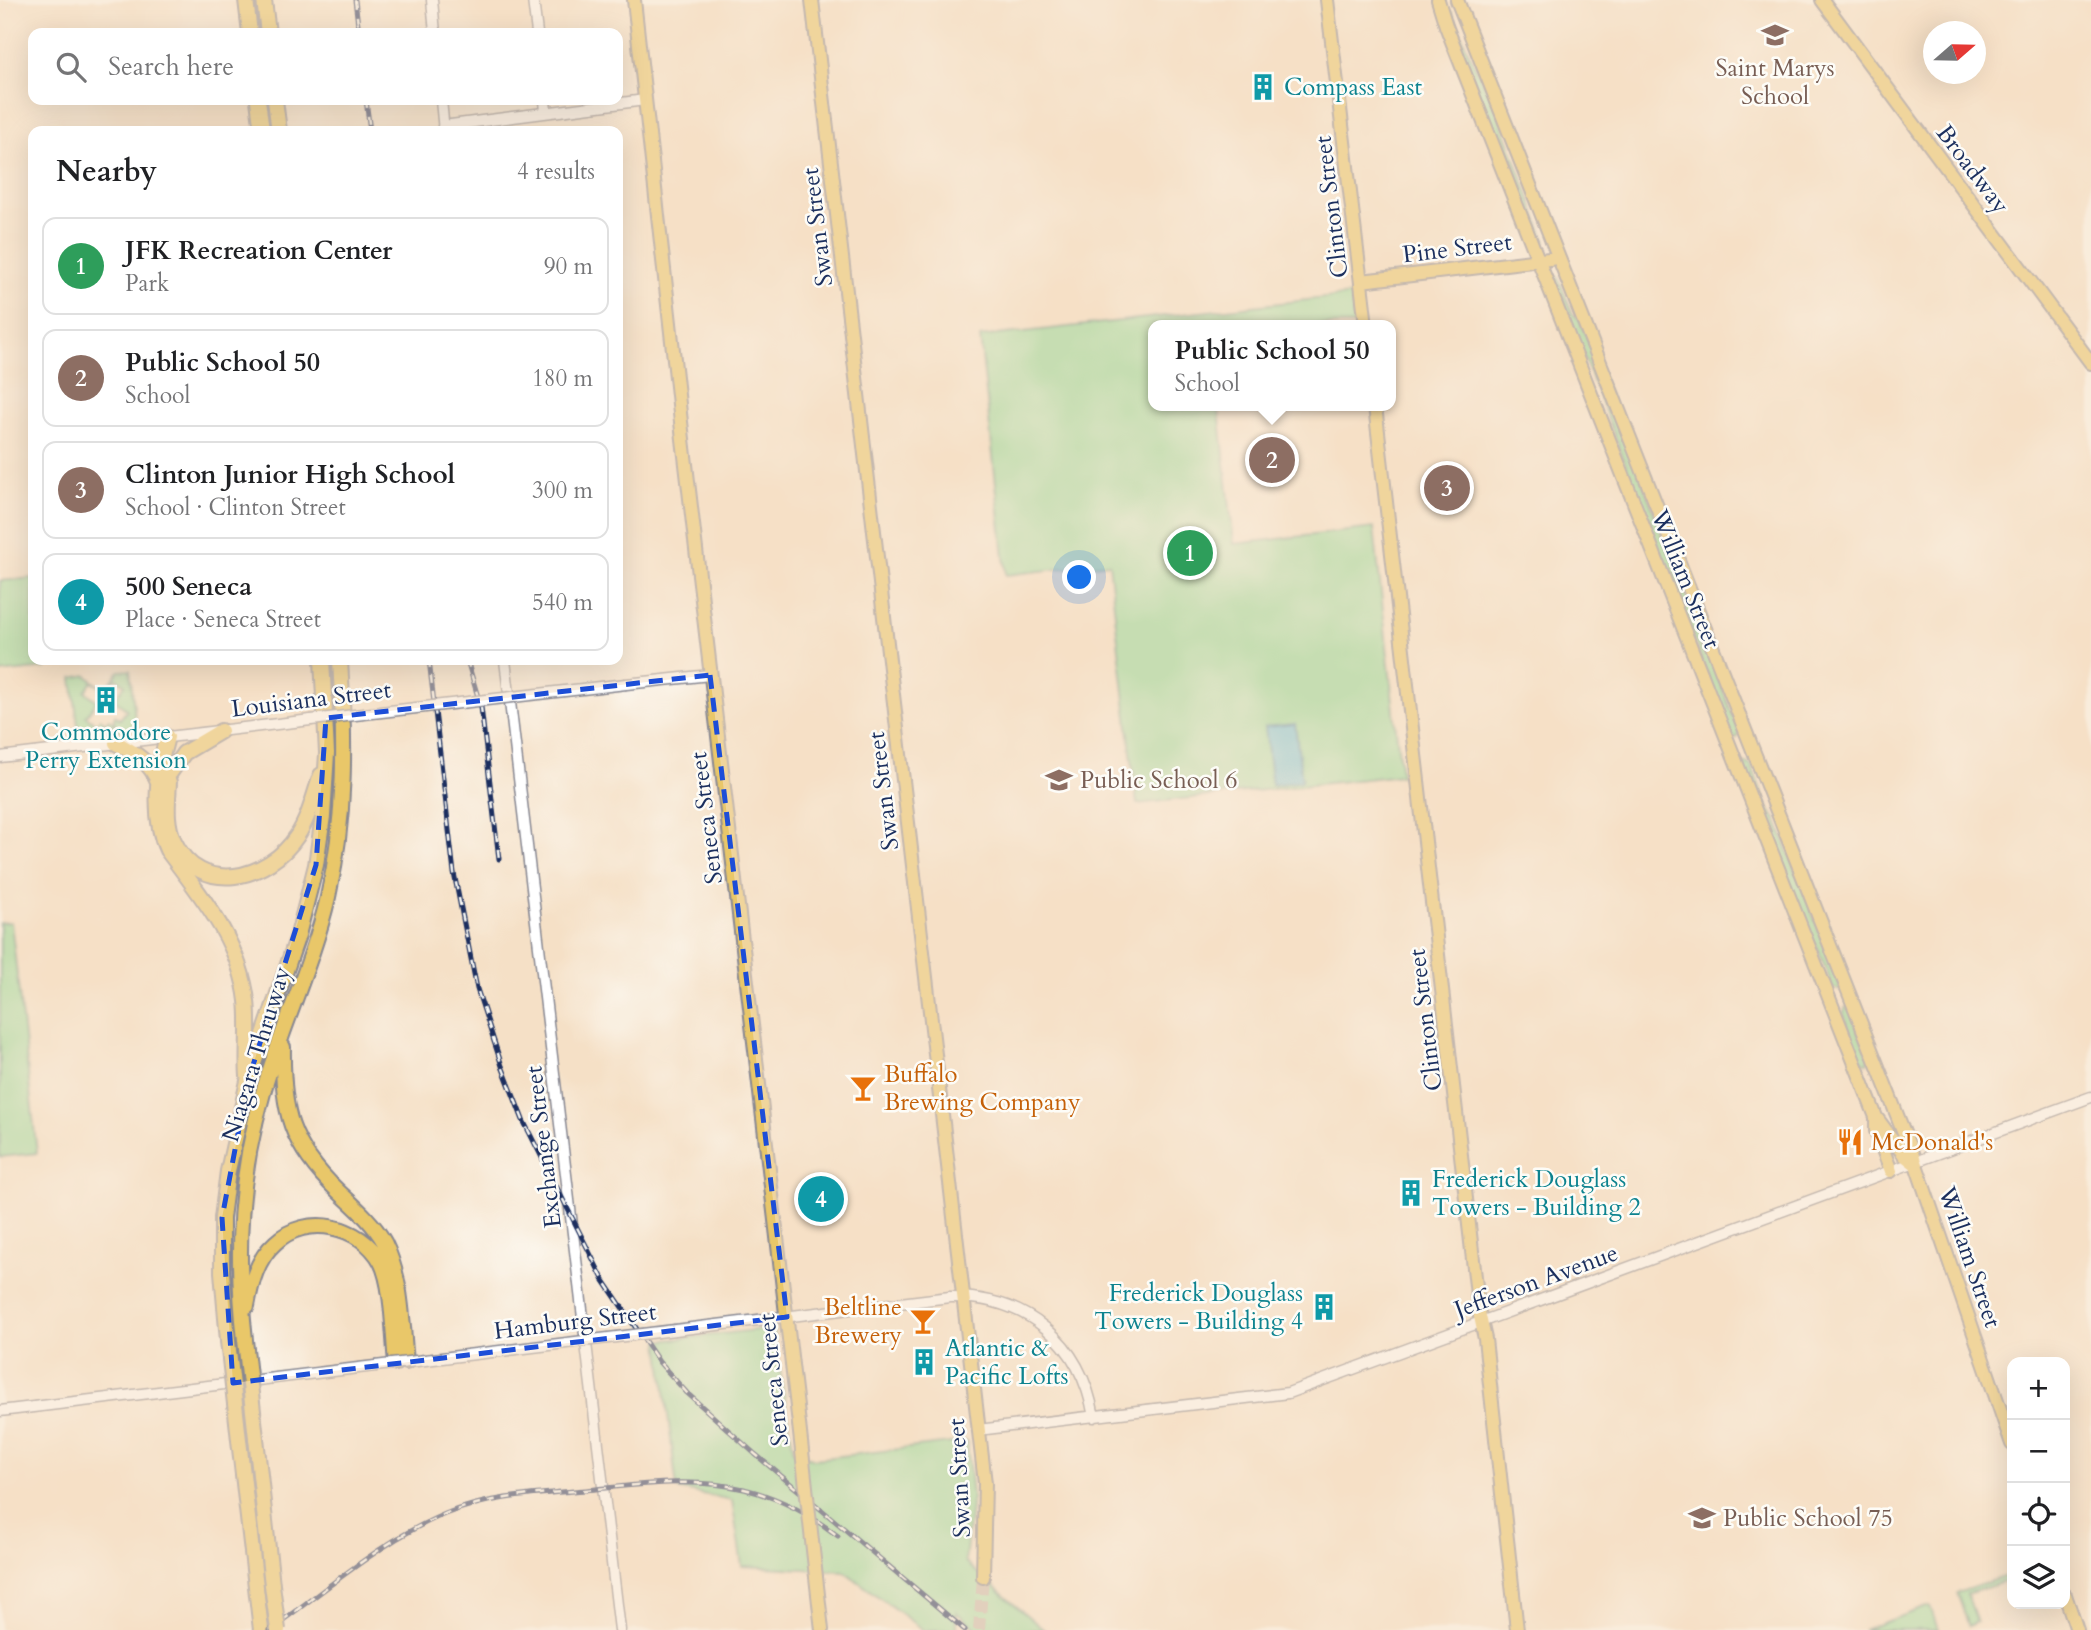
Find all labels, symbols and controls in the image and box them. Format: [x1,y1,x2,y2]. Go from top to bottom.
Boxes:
school or university icon: Saint Marys School [1760,20,1790,50]
north arrow [1923,21,1986,84]
search box [28,28,623,105]
icon: search [52,48,90,86]
text: Search here [108,49,234,84]
place label: Saint Marys School [1715,52,1835,113]
place label: Compass East [1284,71,1422,104]
building icon: Compass East [1248,72,1278,102]
street label: Broadway [1928,118,2017,221]
street label: Clinton Street [1306,133,1357,280]
text: Nearby [56,151,157,192]
text: 4 results [517,156,595,187]
street label: Swan Street [794,165,841,288]
street label: Pine Street [1401,225,1514,272]
text: JFK Recreation Center [125,233,392,268]
text: 1 [75,251,87,282]
text: 90 m [544,251,593,282]
text: Park [125,268,169,299]
popup [1148,320,1396,411]
text: Public School 50 [1174,333,1370,368]
text: Public School 50 [125,345,320,380]
text: 2 [75,363,87,394]
text: 180 m [532,363,593,394]
text: School [1174,368,1240,399]
text: School [125,380,190,411]
pin: 2 [1249,434,1295,486]
text: Clinton Junior High School [125,457,455,492]
pin: 3 [1424,462,1470,514]
text: 3 [75,475,87,506]
text: 300 m [532,475,593,506]
text: School · Clinton Street [125,492,346,523]
street label: William Street [1642,504,1729,654]
pin: 1 [1167,527,1213,579]
your location [1062,560,1096,594]
text: 500 Seneca [125,569,252,604]
text: 4 [75,587,87,618]
text: 540 m [532,587,593,618]
text: Place · Seneca Street [125,604,321,635]
street label: Louisiana Street [229,673,393,726]
building icon: Commodore Perry Extension [91,685,121,715]
place label: Commodore Perry Extension [25,716,187,777]
street label: Swan Street [860,729,907,852]
street label: Seneca Street [682,750,731,886]
place label: Public School 6 [1080,764,1237,797]
school or university icon: Public School 6 [1044,765,1074,795]
street label: Clinton Street [1400,946,1451,1093]
street label: Niagara Thruway [214,962,299,1146]
place label: Buffalo Brewing Company [884,1058,1081,1119]
street label: Exchange Street [517,1063,570,1230]
bar icon: Buffalo Brewing Company [848,1073,878,1103]
place label: McDonald's [1871,1126,1993,1159]
restaurant icon: McDonald's [1835,1127,1865,1157]
place label: Frederick Douglass Towers - Building 2 [1432,1163,1641,1224]
pin: 4 [798,1173,844,1225]
building icon: Frederick Douglass Towers - Building 2 [1396,1178,1426,1208]
street label: William Street [1930,1181,2009,1332]
street label: Jefferson Avenue [1447,1237,1623,1327]
place label: Frederick Douglass Towers - Building 4 [1094,1277,1303,1338]
place label: Beltline Brewery [814,1291,902,1352]
building icon: Frederick Douglass Towers - Building 4 [1309,1292,1339,1322]
street label: Hamburg Street [492,1295,658,1348]
bar icon: Beltline Brewery [908,1306,938,1336]
street label: Seneca Street [750,1312,797,1448]
place label: Atlantic & Pacific Lofts [945,1332,1069,1393]
building icon: Atlantic & Pacific Lofts [909,1347,939,1377]
map controls [2007,1357,2070,1609]
button: + [2007,1357,2070,1420]
street label: Swan Street [940,1417,979,1538]
button: − [2007,1420,2070,1483]
button: locate [2007,1483,2070,1546]
place label: Public School 75 [1723,1502,1893,1535]
school or university icon: Public School 75 [1687,1503,1717,1533]
button: layers [2007,1546,2070,1609]

